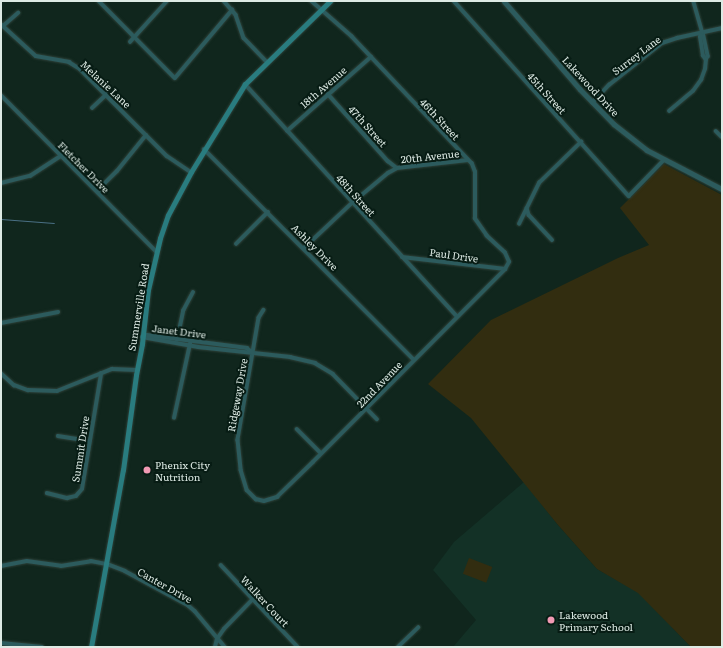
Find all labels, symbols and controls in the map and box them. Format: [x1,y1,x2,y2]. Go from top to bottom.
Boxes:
street label: Surrey Lane [609,33,663,77]
street label: Lakewood Drive [560,54,622,118]
street label: Melanie Lane [78,58,134,110]
street label: 18th Avenue [297,64,349,110]
street label: 45th Street [525,70,569,116]
street label: 46th Street [418,96,462,142]
street label: 47th Street [346,103,390,149]
street label: Fletcher Drive [56,139,112,195]
street label: 20th Avenue [400,147,460,165]
street label: 48th Street [334,172,378,218]
street label: Ashley Drive [289,221,341,273]
street label: Paul Drive [429,246,479,264]
street label: Summerville Road [125,262,151,352]
street label: Janet Drive [151,322,207,340]
street label: Ridgeway Drive [225,357,249,433]
street label: 22nd Avenue [354,358,404,410]
street label: Summit Drive [69,415,91,483]
place label: Phenix City Nutrition [155,458,210,482]
marker: Phenix City Nutrition [142,465,152,475]
street label: Canter Drive [136,565,194,605]
street label: Walker Court [238,573,292,629]
place label: Lakewood Primary School [559,608,633,632]
marker: Lakewood Primary School [546,615,556,625]

